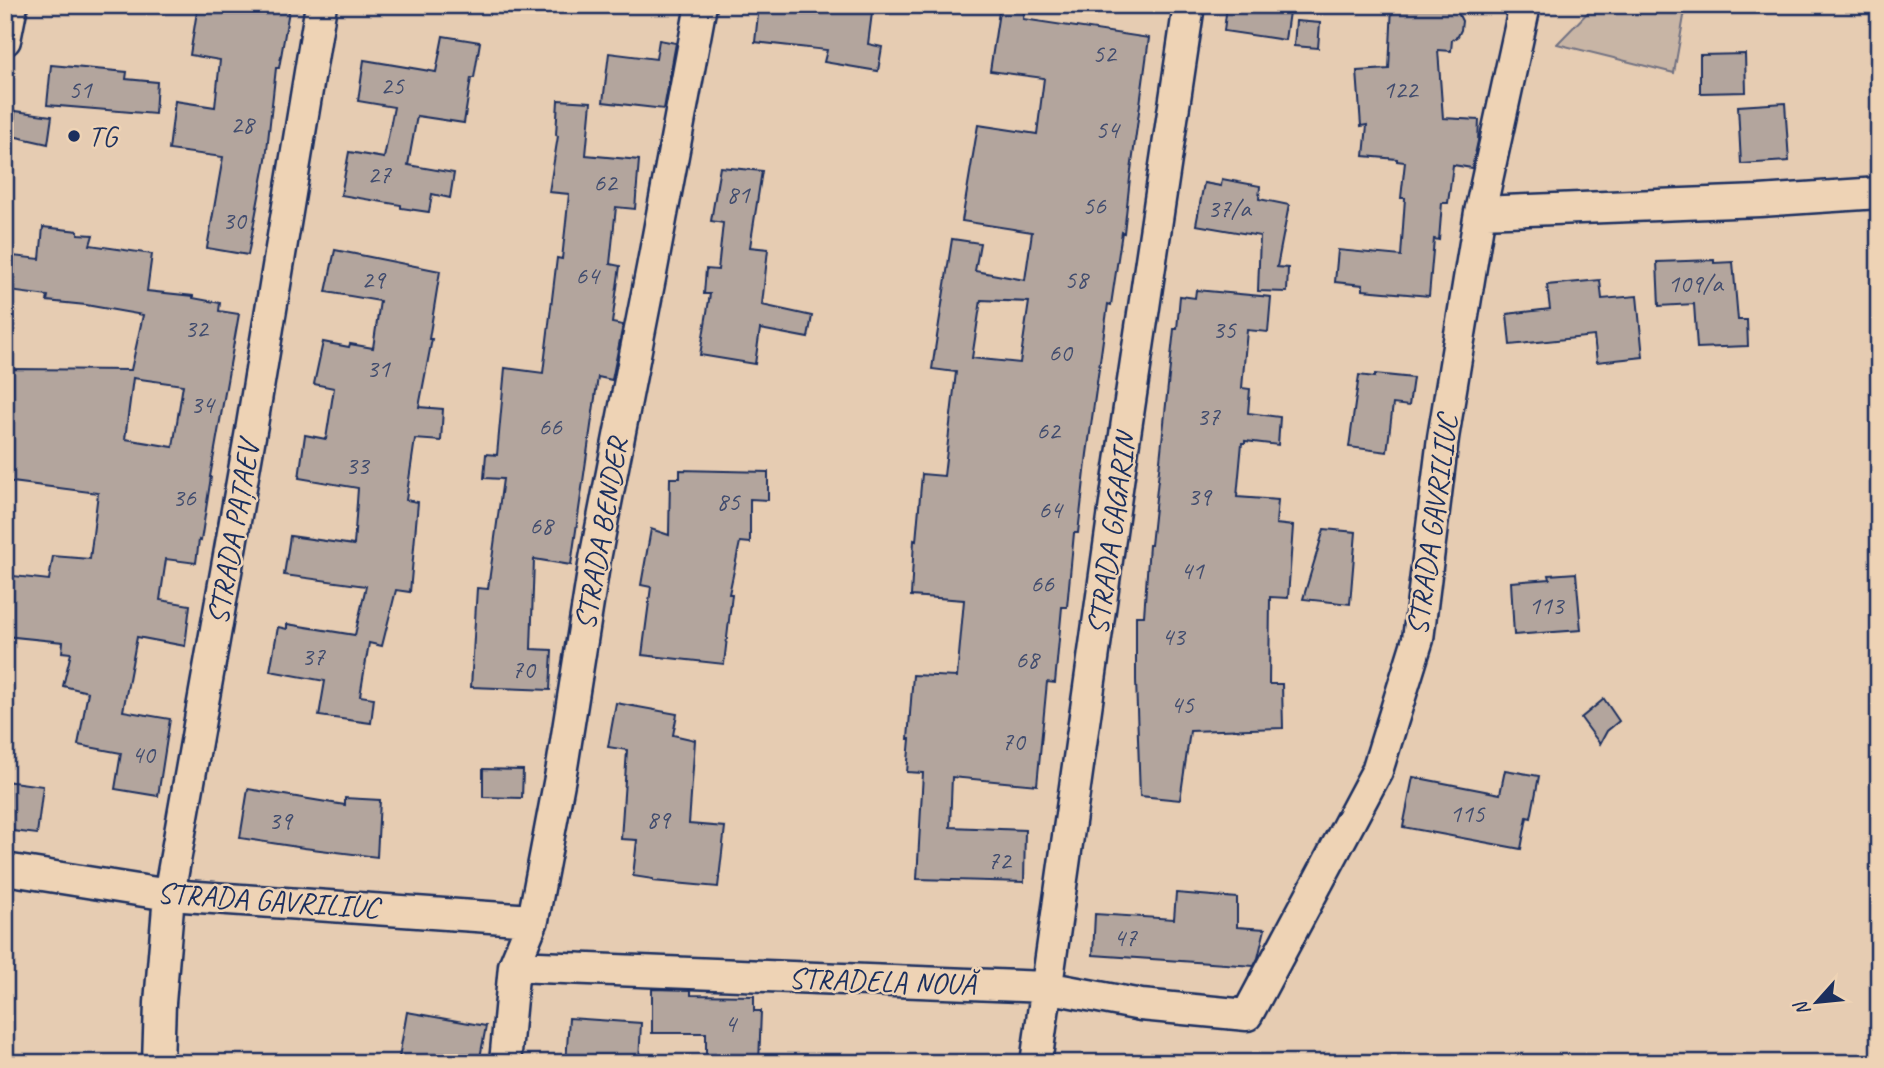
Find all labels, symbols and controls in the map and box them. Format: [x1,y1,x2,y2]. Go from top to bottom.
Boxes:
house number: 52 [1092,37,1118,70]
house number: 25 [380,69,405,102]
house number: 51 [68,73,93,106]
house number: 122 [1382,73,1420,106]
house number: 28 [230,108,256,141]
house number: 54 [1095,113,1121,146]
place label: TG [88,117,120,155]
marker: TG [66,128,82,144]
house number: 27 [367,158,392,191]
house number: 62 [593,166,619,199]
house number: 81 [726,178,751,211]
house number: 56 [1082,189,1107,222]
house number: 37/a [1207,192,1252,225]
house number: 30 [222,204,248,237]
house number: 64 [575,259,601,292]
house number: 29 [361,263,387,296]
house number: 58 [1064,263,1090,296]
house number: 109/a [1667,267,1724,300]
house number: 32 [184,312,210,345]
house number: 35 [1212,313,1237,346]
house number: 60 [1048,336,1074,369]
house number: 31 [366,352,391,385]
house number: 34 [190,388,216,421]
house number: 37 [1196,400,1221,433]
street label: STRADA GAVRILIUC [1398,409,1467,638]
house number: 66 [538,410,563,443]
house number: 62 [1036,414,1062,447]
street label: STRADA GAGARIN [1078,427,1144,637]
street label: STRADA BENDER [565,432,637,633]
street label: STRADA PAȚAEV [198,433,269,627]
house number: 33 [345,449,371,482]
house number: 39 [1187,480,1213,513]
house number: 36 [172,481,197,514]
house number: 85 [716,485,741,518]
house number: 64 [1038,493,1064,526]
house number: 68 [529,509,555,542]
house number: 41 [1180,554,1205,587]
house number: 66 [1030,567,1055,600]
house number: 113 [1528,589,1566,622]
house number: 43 [1161,620,1187,653]
house number: 37 [301,640,326,673]
house number: 68 [1015,643,1041,676]
house number: 70 [511,653,537,686]
house number: 45 [1170,688,1195,721]
house number: 70 [1001,725,1027,758]
house number: 40 [131,738,157,771]
house number: 115 [1449,797,1486,830]
house number: 89 [646,803,672,836]
house number: 39 [268,804,294,837]
house number: 72 [987,844,1013,877]
street label: STRADA GAVRILIUC [156,873,384,927]
house number: 47 [1113,921,1138,954]
street label: STRADELA NOUĂ [788,959,981,1003]
north arrow [1783,967,1853,1036]
text: N [1788,996,1816,1020]
house number: 4 [724,1007,738,1040]

